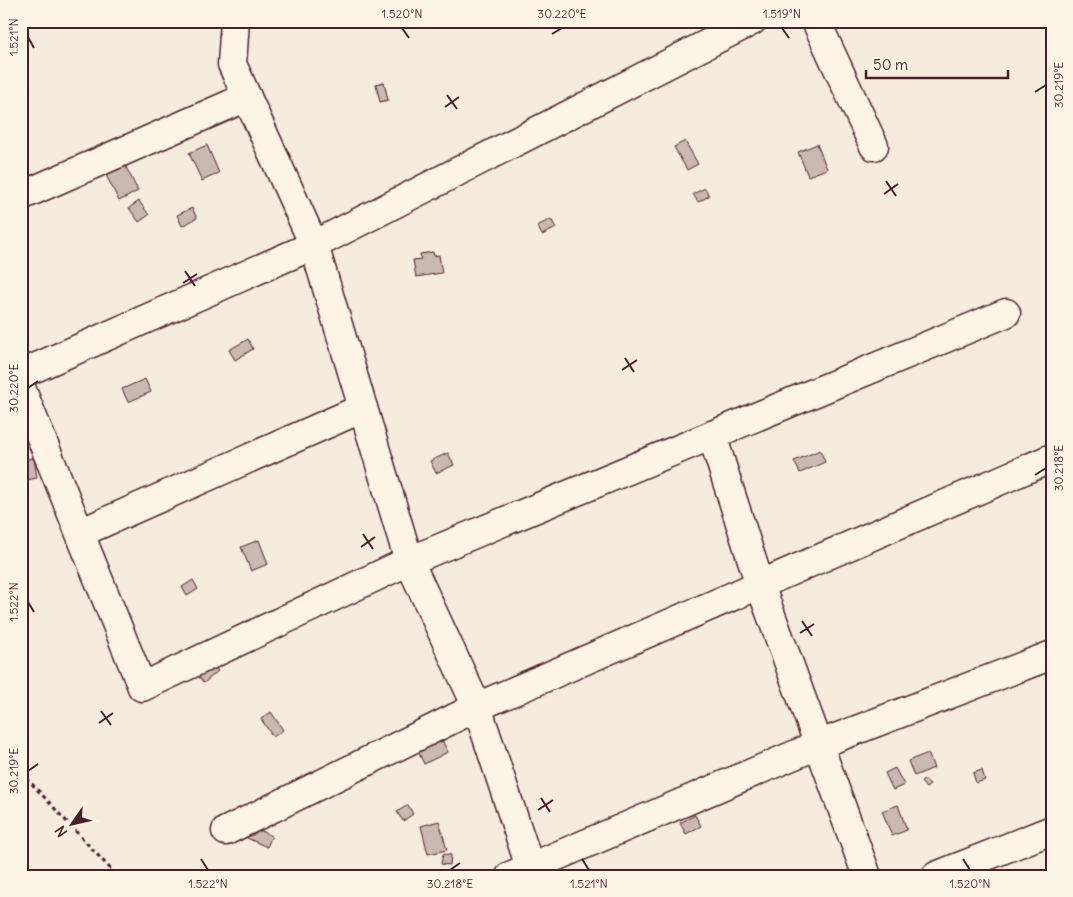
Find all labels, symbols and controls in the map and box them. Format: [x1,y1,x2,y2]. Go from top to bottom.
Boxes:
text: 1.520°N [382,6,422,21]
text: 30.220°E [537,6,587,21]
text: 1.519°N [763,6,801,21]
text: 1.521°N [6,18,21,56]
scale bar [866,48,1008,80]
text: 50 m [873,55,908,74]
text: 30.219°E [1051,62,1066,108]
text: 30.220°E [6,363,21,413]
text: 30.218°E [1051,445,1066,491]
text: 1.522°N [6,582,21,622]
text: 30.219°E [6,748,21,794]
north arrow [48,800,98,850]
text: N [51,822,71,840]
text: 1.522°N [188,876,228,891]
text: 30.218°E [427,876,473,891]
text: 1.521°N [570,876,608,891]
text: 1.520°N [950,876,990,891]

